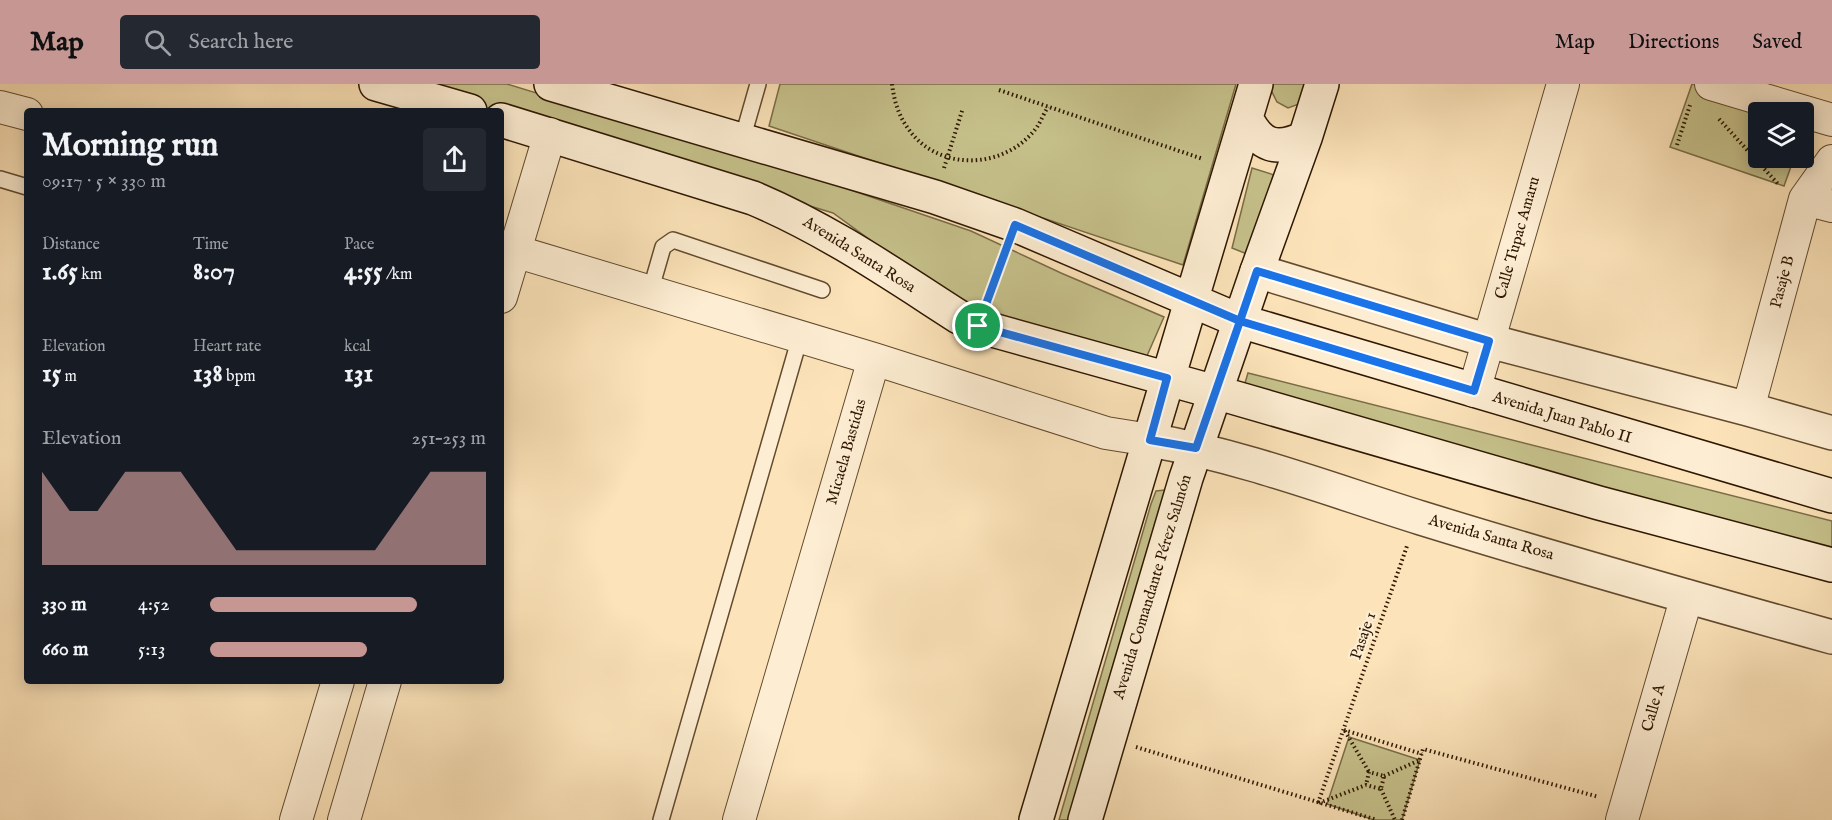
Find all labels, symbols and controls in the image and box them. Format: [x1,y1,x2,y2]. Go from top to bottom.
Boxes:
search box [120,15,540,69]
text: Map [30,25,84,60]
icon: search [141,26,174,59]
text: Search here [189,28,293,56]
text: Map [1555,29,1595,56]
text: Directions [1628,29,1719,56]
text: Saved [1752,29,1802,56]
map controls [1748,102,1814,168]
button: layers [1748,102,1814,168]
text: Morning run [42,125,218,167]
button: share [423,128,486,191]
text: 09:17 · 5 × 330 m [42,169,166,194]
street label: Calle Tupac Amaru [1491,174,1545,302]
street label: Avenida Santa Rosa [798,212,919,298]
text: Distance [42,235,100,255]
text: Time [193,235,229,255]
text: Pace [344,235,374,255]
street label: Pasaje B [1766,253,1800,311]
text: 1.65 [42,255,78,288]
text: 8:07 [193,255,235,288]
text: 4:55 [344,255,382,288]
text: km [78,265,102,285]
text: /km [382,265,412,285]
pin [952,300,1003,351]
icon: arrive [961,309,994,342]
text: Elevation [42,337,105,357]
text: Heart rate [193,337,261,357]
text: kcal [344,337,371,357]
text: 15 [42,357,61,390]
text: 138 [193,357,223,390]
text: 131 [344,357,373,390]
text: m [61,367,77,387]
text: bpm [223,367,256,387]
street label: Avenida Juan Pablo II [1489,387,1634,449]
street label: Micaela Bastidas [822,396,872,507]
text: Elevation [42,426,121,451]
text: 251–253 m [411,426,486,451]
street label: Avenida Comandante Pérez Salmón [1109,472,1197,703]
street label: Avenida Santa Rosa [1425,510,1556,565]
text: 330 m [42,592,87,617]
text: 4:52 [138,592,170,617]
street label: Pasaje 1 [1347,609,1381,663]
text: 660 m [42,637,89,662]
text: 5:13 [138,637,165,662]
street label: Calle A [1638,681,1671,734]

